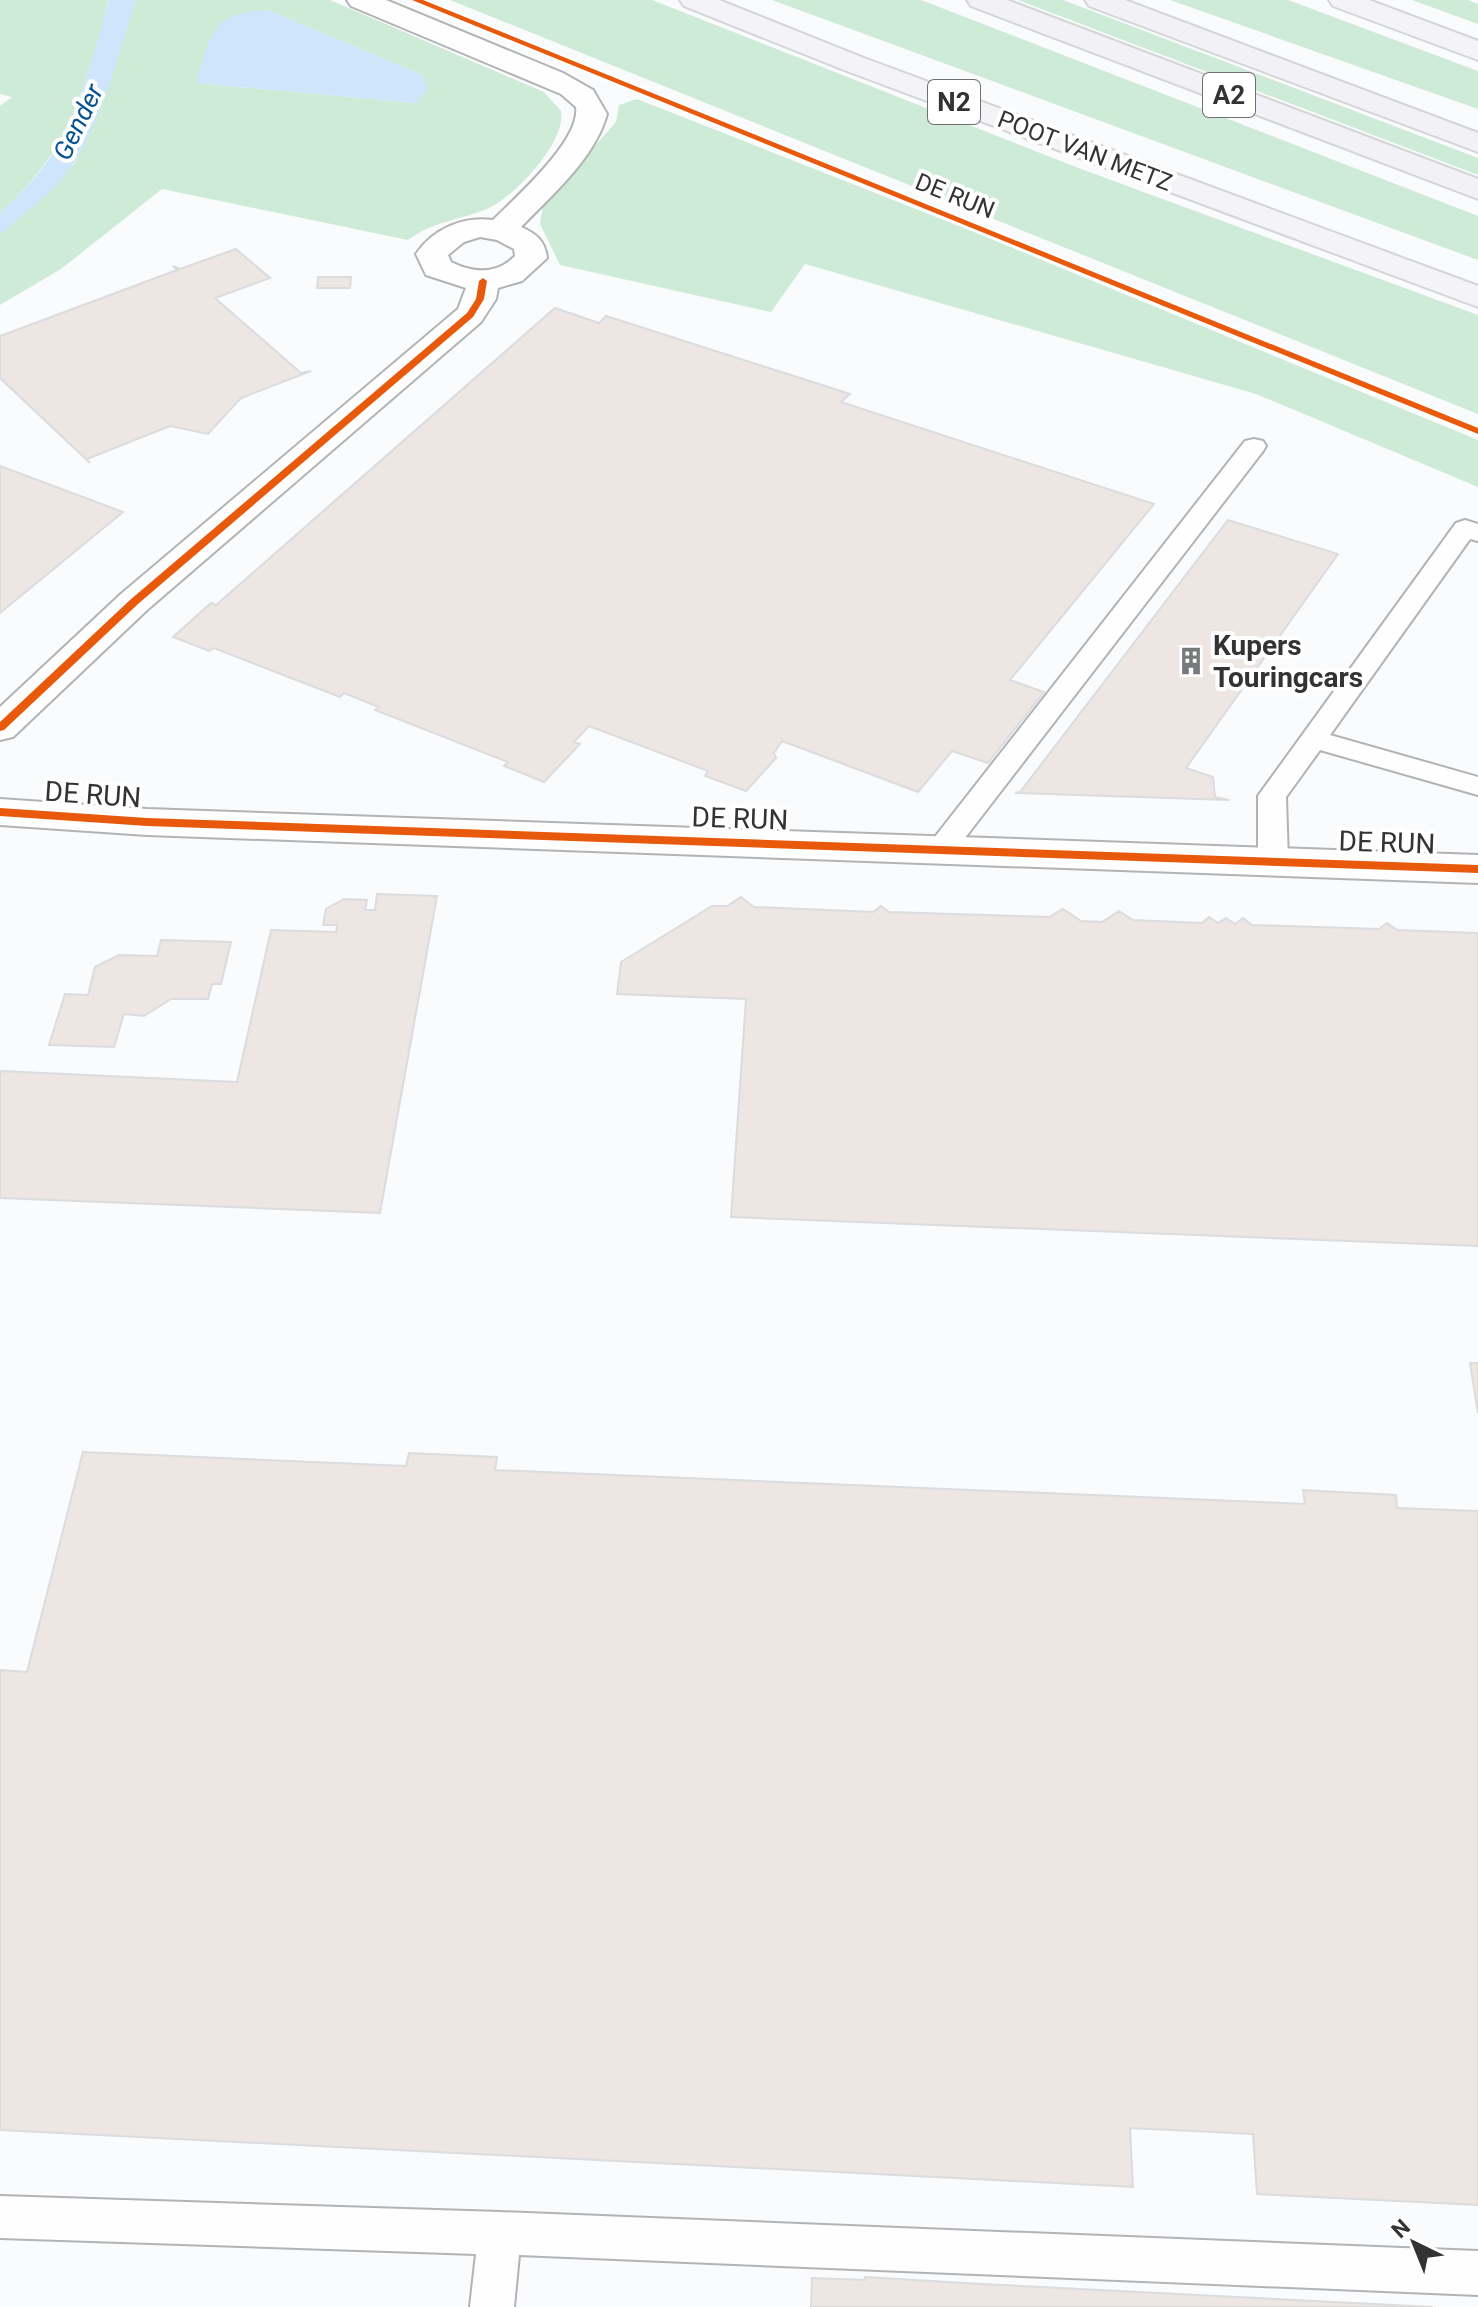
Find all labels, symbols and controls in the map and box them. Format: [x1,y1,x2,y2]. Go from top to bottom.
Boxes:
road number: A2 [1203,73,1255,117]
water label: Gender [47,78,110,165]
road number: N2 [928,80,980,124]
street label: POOT VAN METZ [994,105,1176,197]
street label: DE RUN [911,168,999,224]
place label: Kupers Touringcars [1213,629,1363,694]
building icon: Kupers Touringcars [1176,646,1206,676]
street label: DE RUN [44,775,142,814]
street label: DE RUN [691,800,789,837]
street label: DE RUN [1338,824,1436,861]
north arrow [1374,2203,1454,2283]
text: N [1386,2214,1415,2243]

